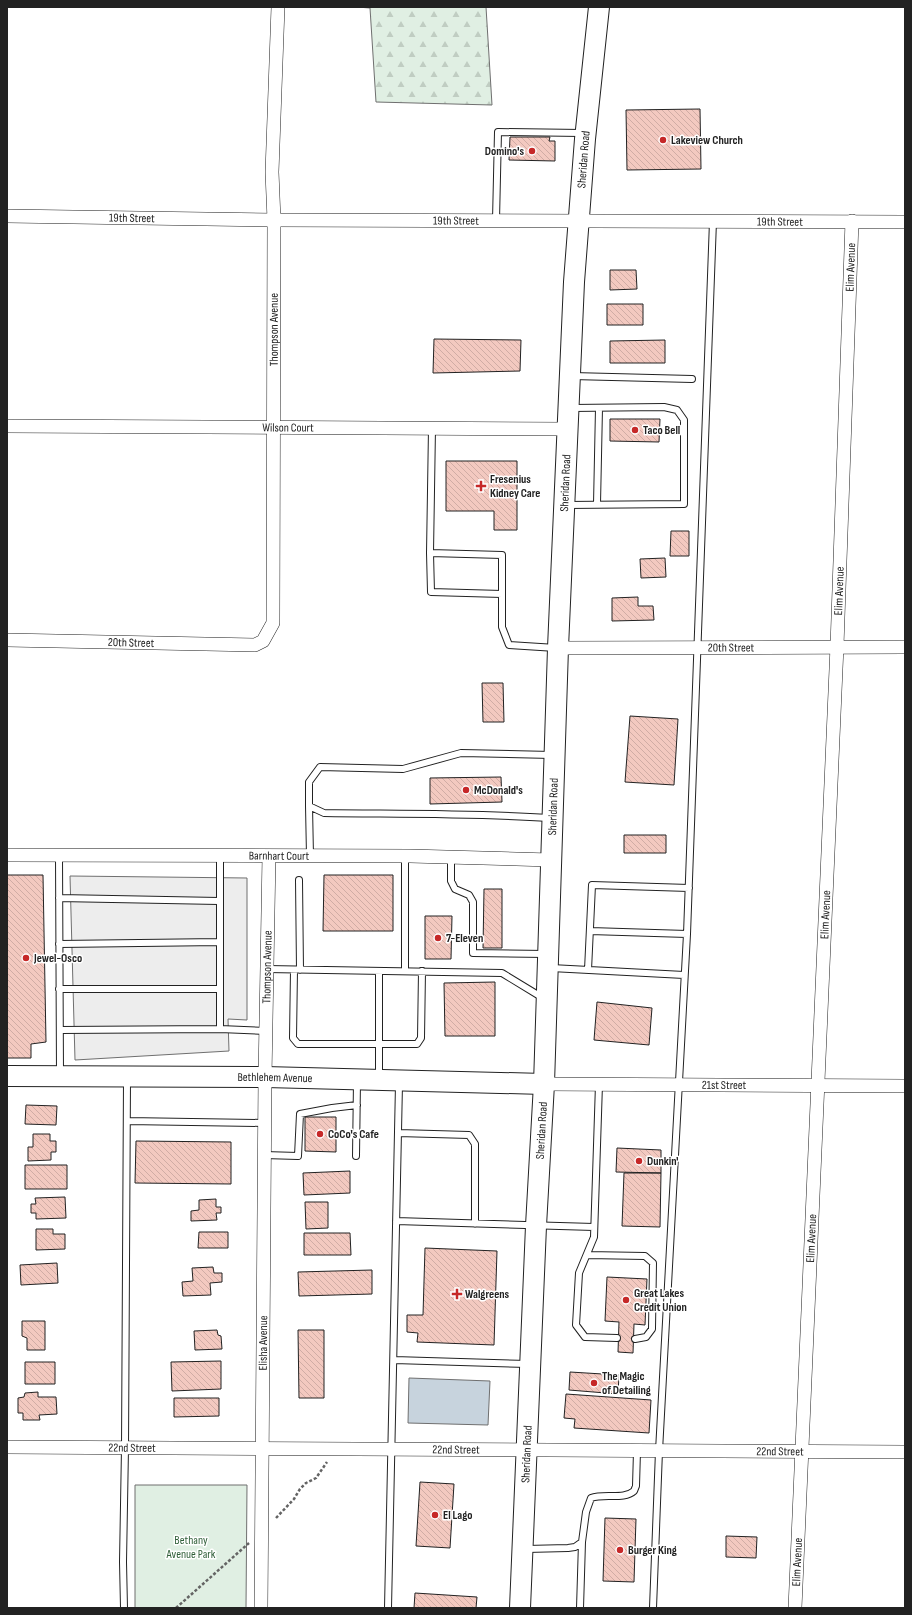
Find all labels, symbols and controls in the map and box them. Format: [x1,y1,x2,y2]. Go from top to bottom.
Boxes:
street label: Sheridan Road [574,130,593,189]
place label: Lakeview Church [671,133,743,148]
marker: Lakeview Church [658,135,668,145]
place label: Domino's [485,144,524,159]
marker: Domino's [527,146,537,156]
street label: 19th Street [109,210,155,226]
street label: 19th Street [433,213,479,228]
street label: 19th Street [757,214,803,229]
street label: Elim Avenue [842,242,859,292]
street label: Thompson Avenue [266,293,281,366]
street label: Wilson Court [262,420,314,435]
place label: Taco Bell [643,423,680,438]
marker: Taco Bell [630,425,640,435]
street label: Sheridan Road [556,454,574,512]
place label: Fresenius Kidney Care [490,472,540,501]
marker: Fresenius Kidney Care [475,480,487,492]
street label: Elim Avenue [831,566,847,616]
street label: 20th Street [108,635,155,650]
street label: 20th Street [708,640,755,655]
street label: Sheridan Road [544,778,561,836]
place label: McDonald's [474,783,523,798]
marker: McDonald's [461,785,471,795]
street label: Barnhart Court [249,848,310,863]
street label: Elim Avenue [817,890,834,939]
street label: Thompson Avenue [259,930,275,1004]
place label: 7-Eleven [446,931,483,946]
marker: 7-Eleven [433,933,443,943]
place label: Jewel-Osco [33,951,82,966]
marker: Jewel-Osco [21,953,31,963]
street label: Bethlehem Avenue [237,1069,313,1086]
street label: 21st Street [702,1077,747,1093]
street label: Sheridan Road [532,1101,550,1160]
place label: CoCo's Cafe [328,1127,379,1142]
marker: CoCo's Cafe [315,1129,325,1139]
place label: Dunkin' [647,1154,679,1169]
marker: Dunkin' [634,1156,644,1166]
street label: Elim Avenue [803,1214,820,1263]
place label: Great Lakes Credit Union [634,1286,687,1315]
place label: Walgreens [465,1287,510,1302]
marker: Walgreens [452,1289,462,1299]
marker: Great Lakes Credit Union [621,1295,631,1305]
street label: Elisha Avenue [255,1315,271,1371]
place label: The Magic of Detailing [602,1369,651,1398]
marker: The Magic of Detailing [589,1378,599,1388]
street label: Sheridan Road [518,1425,535,1483]
street label: 22nd Street [108,1440,156,1455]
street label: 22nd Street [432,1442,480,1457]
street label: 22nd Street [756,1444,804,1459]
place label: El Lago [443,1508,472,1523]
marker: El Lago [430,1510,440,1520]
park label: Bethany Avenue Park [166,1533,216,1562]
street label: Elim Avenue [788,1537,806,1587]
place label: Burger King [628,1543,677,1558]
marker: Burger King [615,1545,625,1555]

